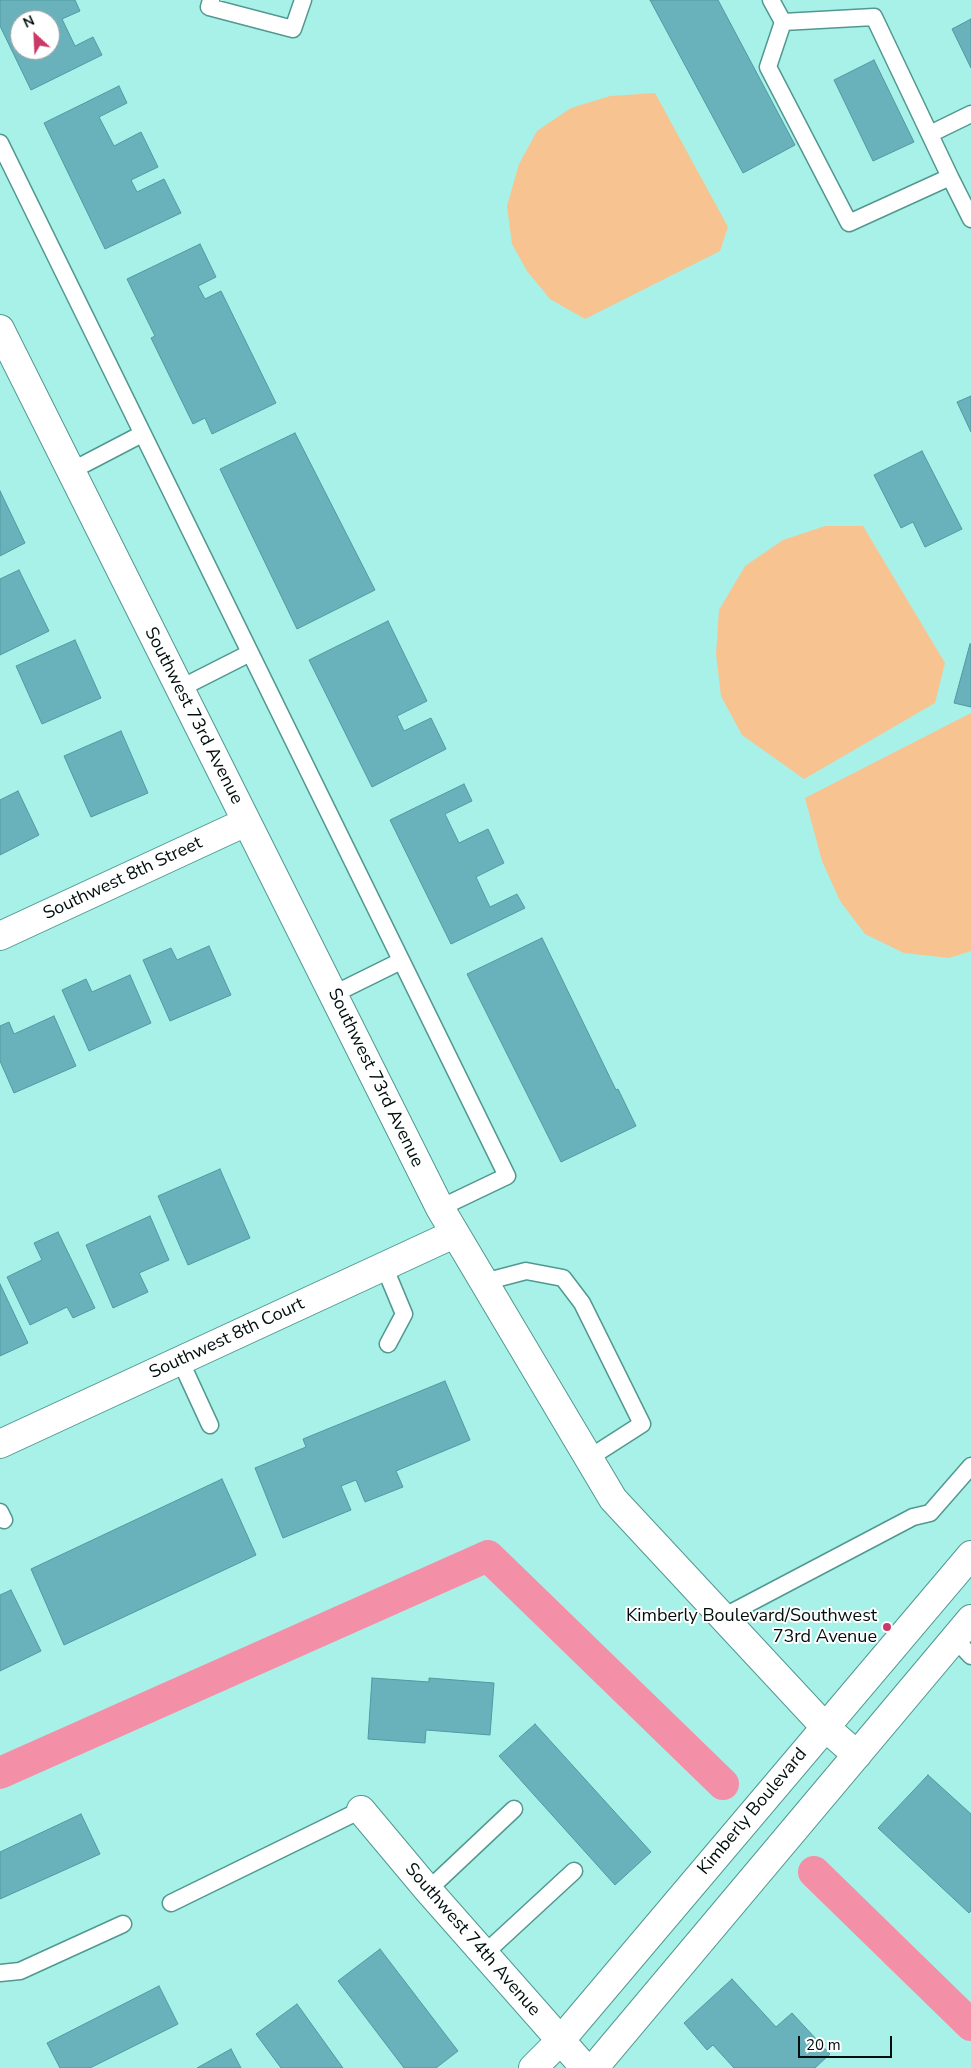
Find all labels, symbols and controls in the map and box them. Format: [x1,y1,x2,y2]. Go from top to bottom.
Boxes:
north arrow [10,10,60,60]
text: N [20,11,38,33]
street label: Southwest 73rd Avenue [139,624,247,808]
street label: Southwest 8th Street [40,833,206,925]
street label: Southwest 73rd Avenue [322,985,428,1171]
street label: Southwest 8th Court [146,1294,308,1384]
place label: Kimberly Boulevard/Southwest 73rd Avenue [626,1606,877,1648]
marker: Kimberly Boulevard/Southwest 73rd Avenue [881,1621,893,1633]
street label: Kimberly Boulevard [694,1744,812,1880]
street label: Southwest 74th Avenue [400,1859,544,2021]
scale bar [801,2026,895,2058]
text: 20 m [806,2035,841,2055]

